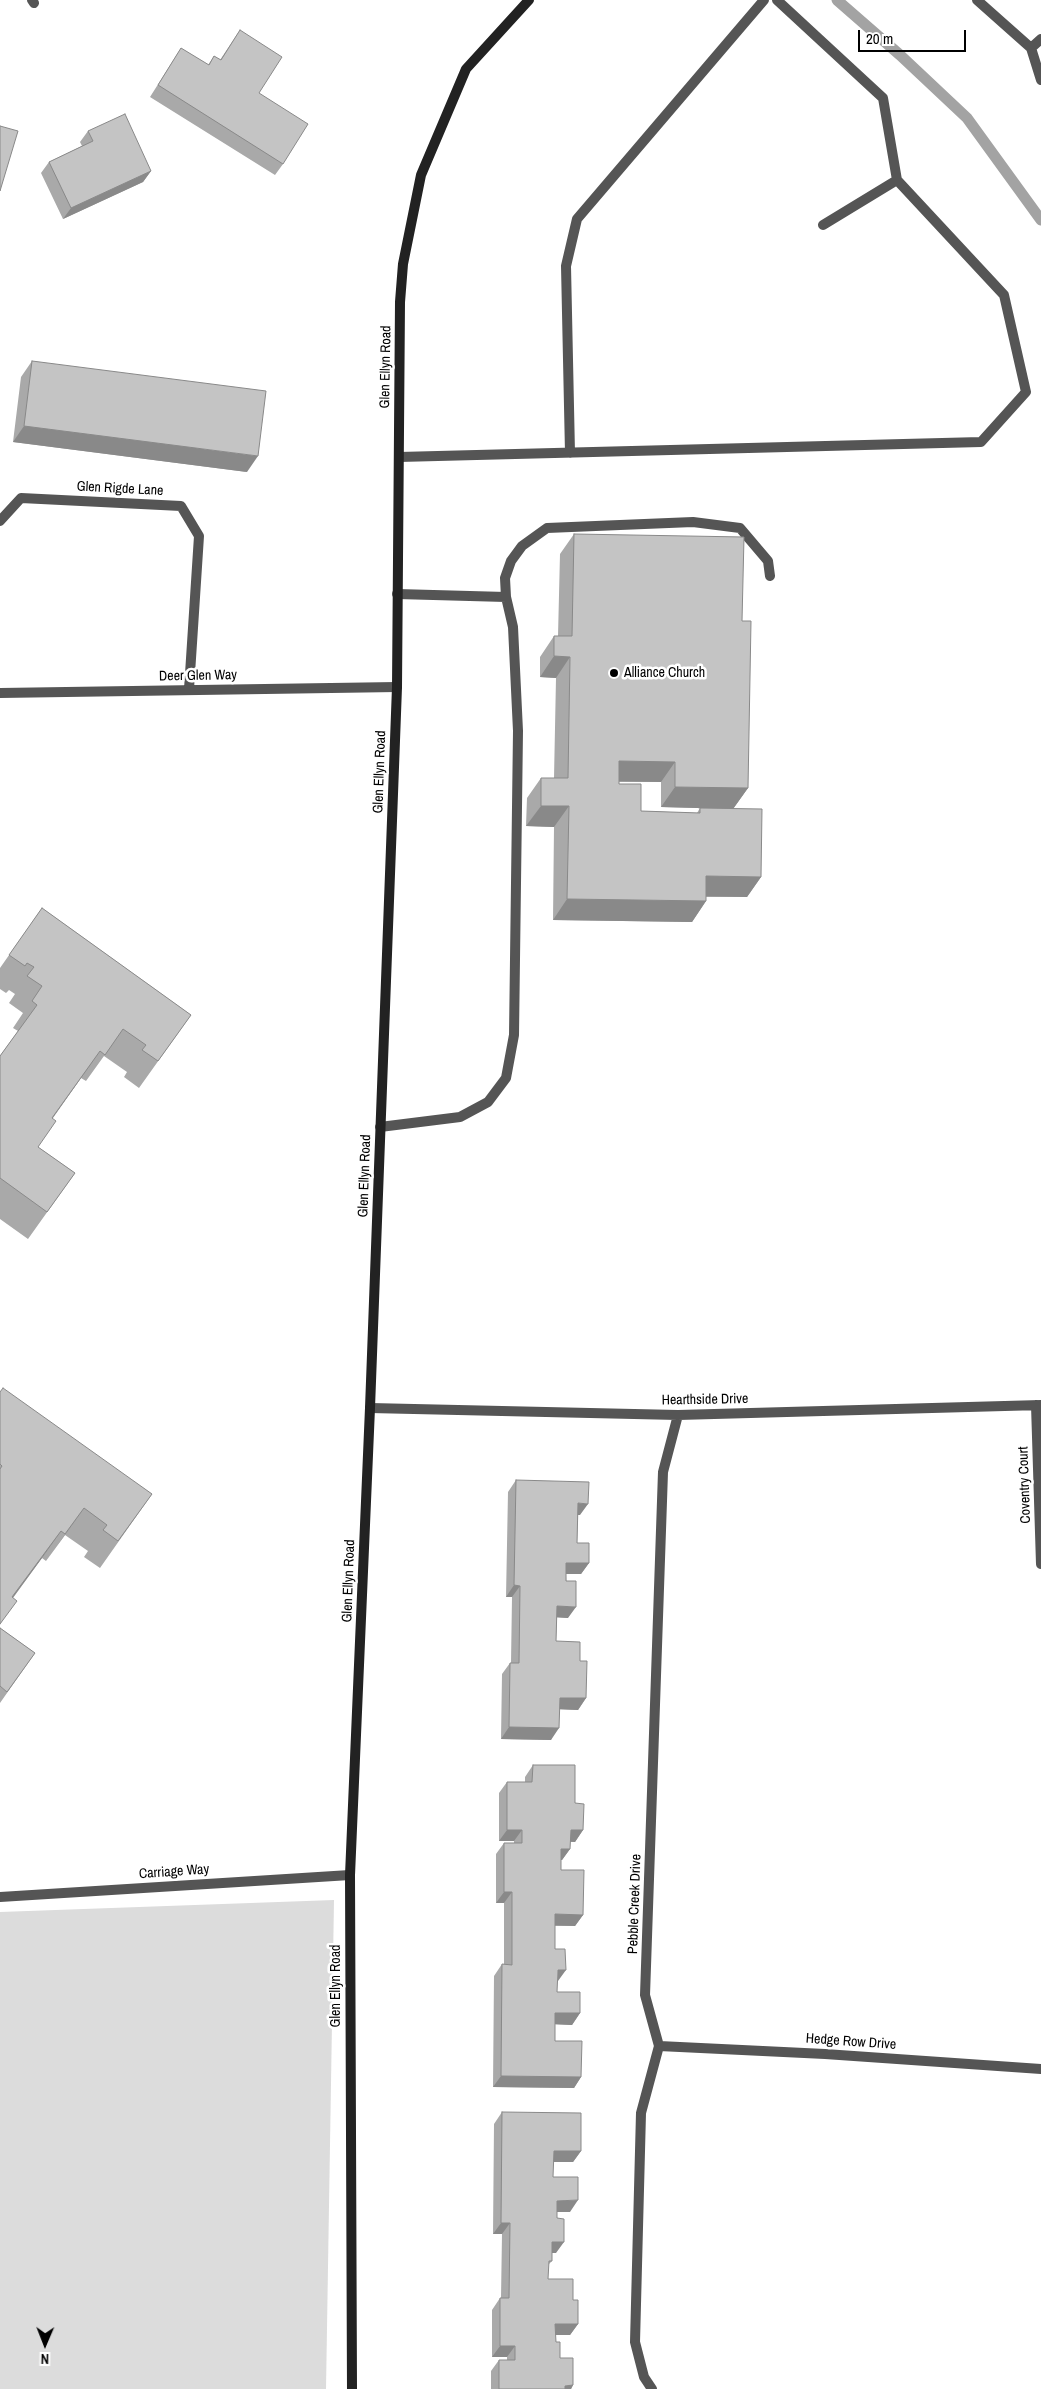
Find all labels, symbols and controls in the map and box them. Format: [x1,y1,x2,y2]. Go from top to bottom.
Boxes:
scale bar [861,20,968,52]
text: 20 m [866,28,893,49]
street label: Glen Ellyn Road [377,325,395,409]
street label: Glen Rigde Lane [76,478,164,500]
place label: Alliance Church [624,665,705,681]
street label: Deer Glen Way [159,667,237,685]
marker: Alliance Church [608,667,620,679]
street label: Glen Ellyn Road [370,730,390,814]
street label: Glen Ellyn Road [355,1134,375,1218]
street label: Hearthside Drive [661,1391,749,1409]
street label: Coventry Court [1015,1446,1035,1524]
street label: Glen Ellyn Road [339,1539,359,1623]
street label: Pebble Creek Drive [625,1854,645,1954]
street label: Carriage Way [138,1861,210,1883]
street label: Glen Ellyn Road [328,1945,344,2027]
street label: Hedge Row Drive [805,2030,897,2054]
north arrow [20,2319,70,2369]
text: N [40,2350,49,2368]

